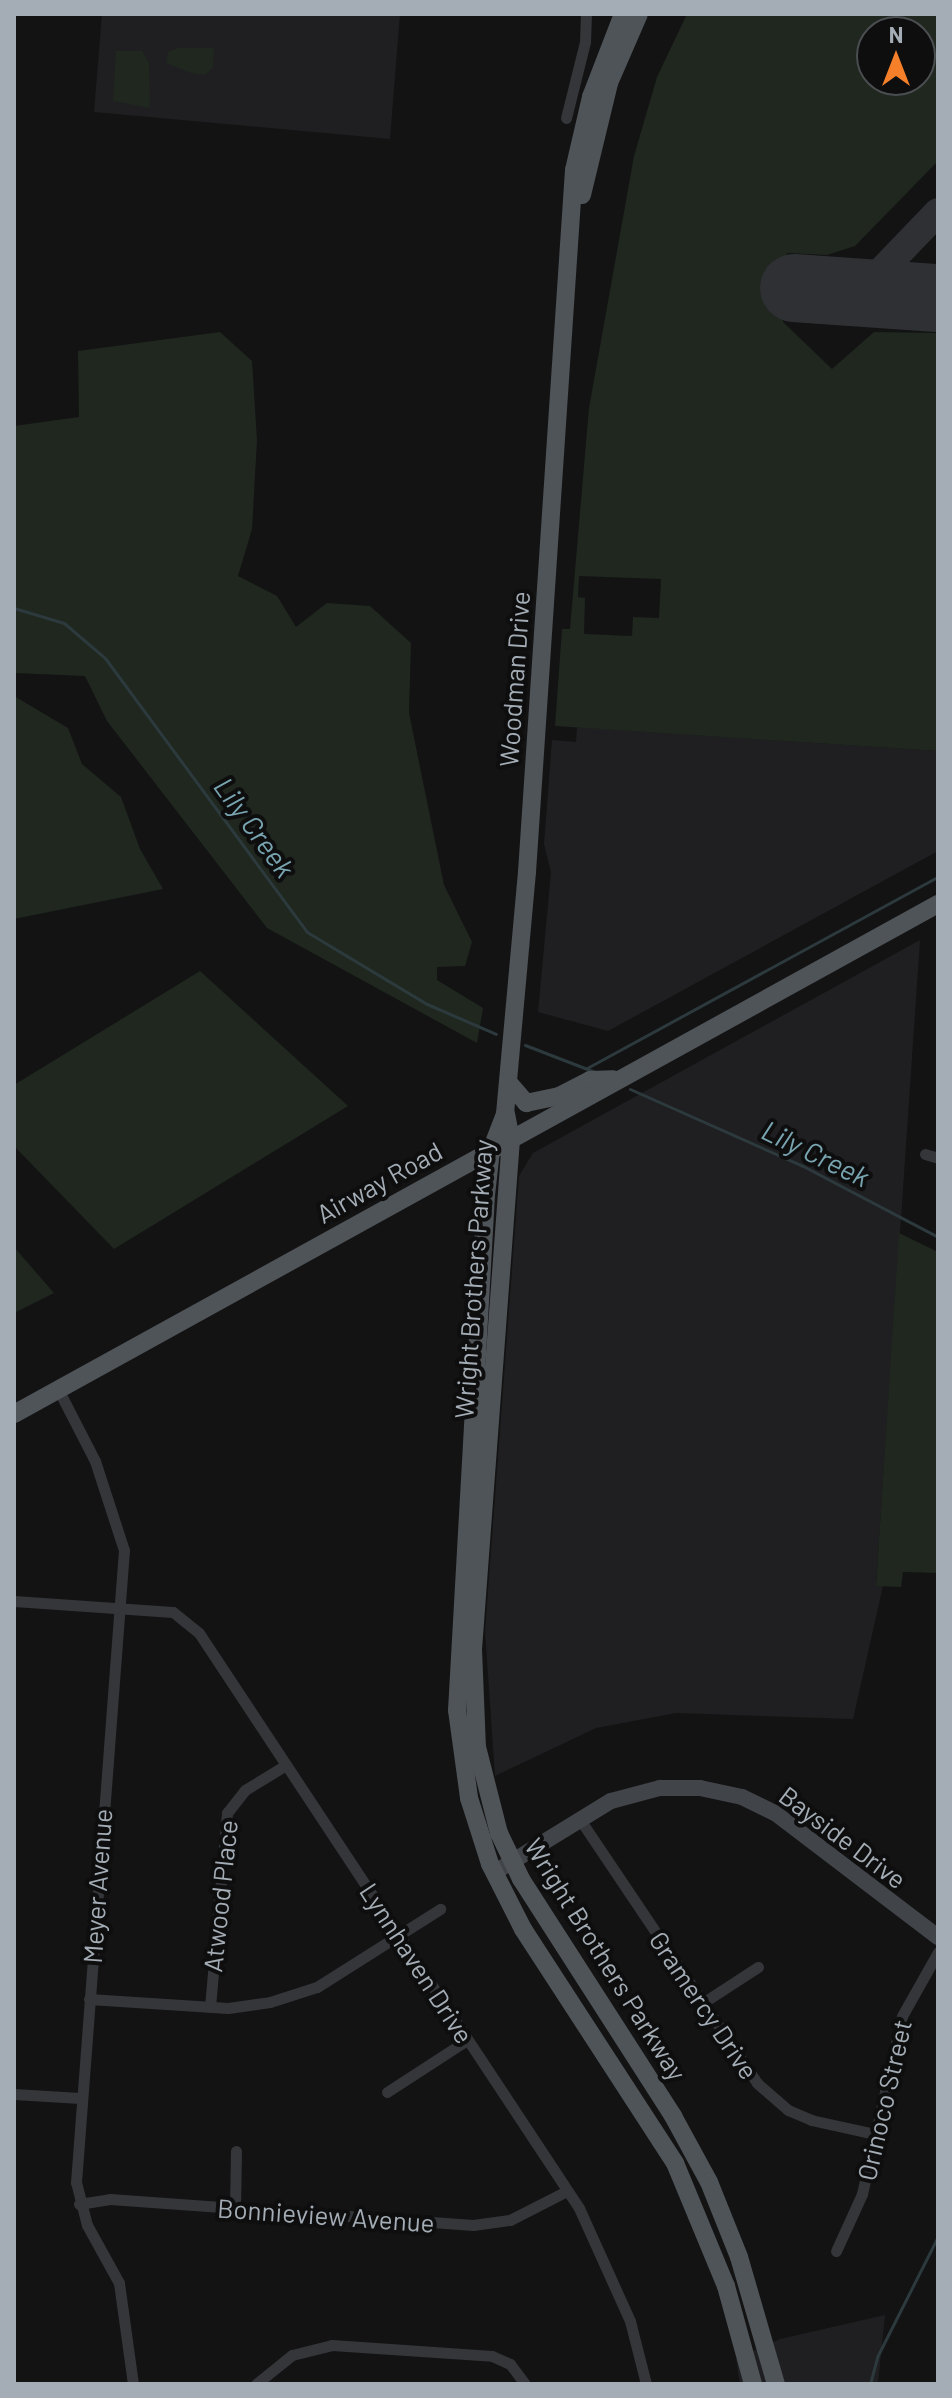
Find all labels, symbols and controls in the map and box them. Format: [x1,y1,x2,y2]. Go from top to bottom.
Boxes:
north arrow [856,16,936,96]
text: N [889,21,903,47]
street label: Woodman Drive [492,590,536,768]
water label: Lily Creek [208,770,302,884]
water label: Lily Creek [757,1113,875,1193]
street label: Airway Road [311,1135,447,1229]
street label: Wright Brothers Parkway [448,1138,498,1420]
street label: Bayside Drive [773,1779,913,1895]
street label: Meyer Avenue [76,1808,118,1964]
street label: Atwood Place [196,1818,244,1974]
street label: Wright Brothers Parkway [519,1832,693,2086]
street label: Lynnhaven Drive [354,1877,480,2049]
street label: Gramercy Drive [643,1925,765,2085]
street label: Orinoco Street [850,2017,918,2183]
street label: Bonnieview Avenue [216,2192,436,2238]

